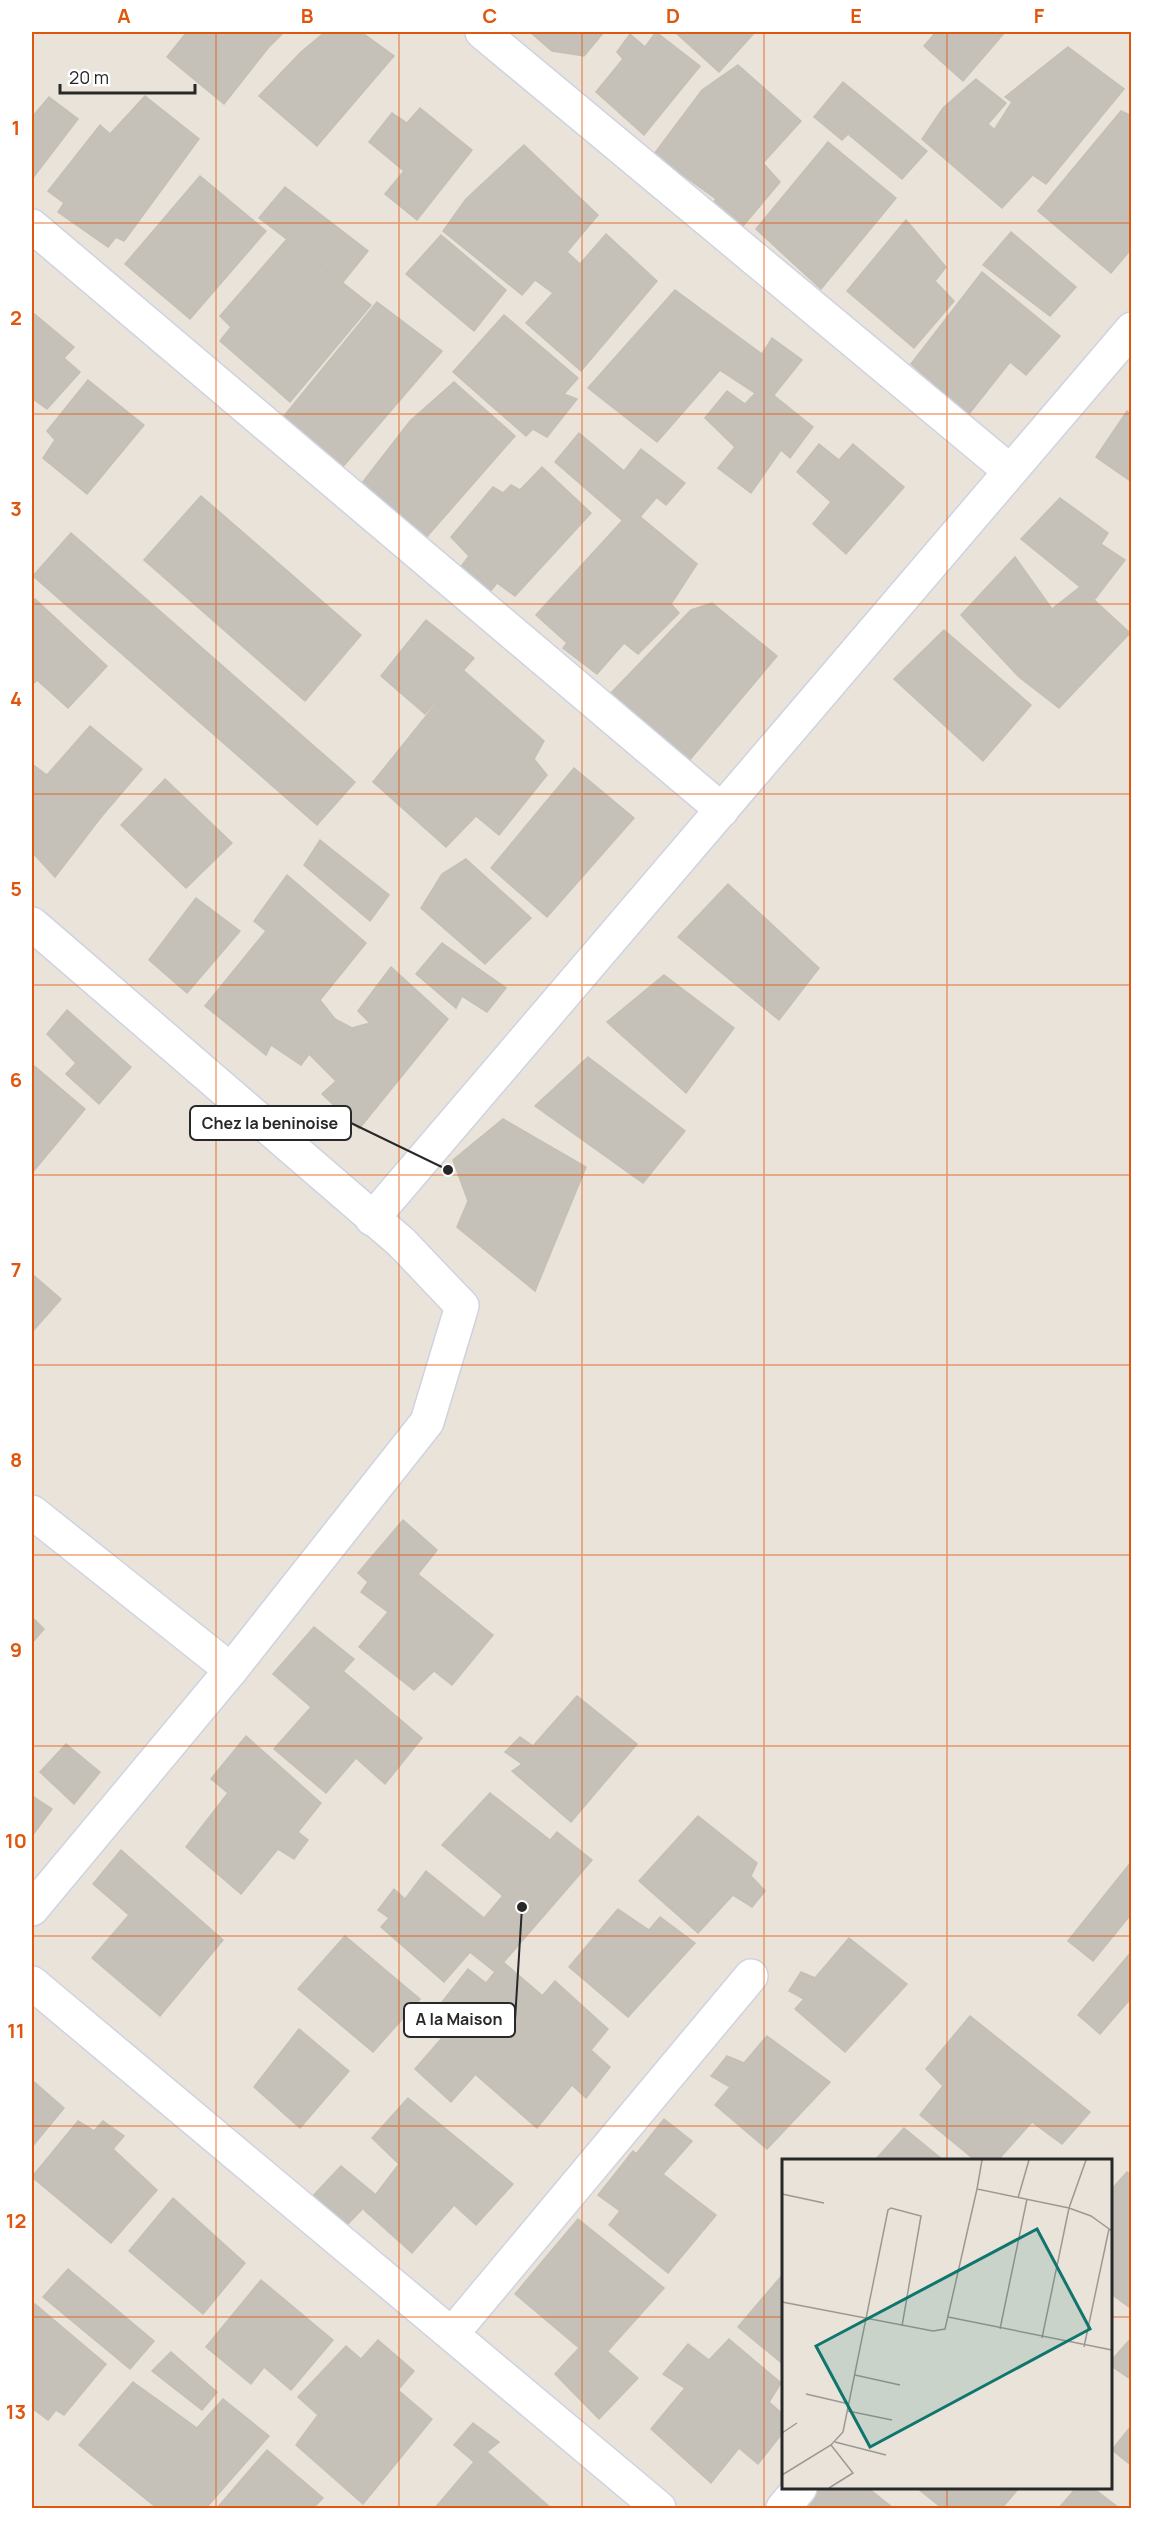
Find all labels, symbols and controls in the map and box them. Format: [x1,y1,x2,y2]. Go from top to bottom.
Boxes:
text: A [117,2,131,29]
text: B [301,2,314,29]
text: C [483,2,497,29]
text: D [666,2,680,29]
text: E [850,2,862,29]
text: F [1034,2,1045,29]
scale bar [60,57,195,95]
text: 20 m [69,65,109,89]
text: 1 [12,114,20,141]
text: 2 [10,304,22,331]
text: 3 [10,495,22,522]
text: 4 [10,685,22,712]
text: 5 [10,875,22,902]
text: 6 [10,1066,22,1093]
callout: Chez la beninoise [190,1106,351,1140]
text: Chez la beninoise [202,1112,339,1134]
text: 7 [11,1256,21,1283]
text: 8 [10,1446,22,1473]
text: 9 [10,1636,22,1663]
text: 10 [5,1827,27,1854]
callout: A la Maison [404,2003,515,2037]
text: A la Maison [416,2008,502,2030]
text: 11 [7,2017,25,2044]
inset map [782,2159,1112,2489]
text: 12 [6,2207,26,2234]
text: 13 [6,2398,26,2425]

